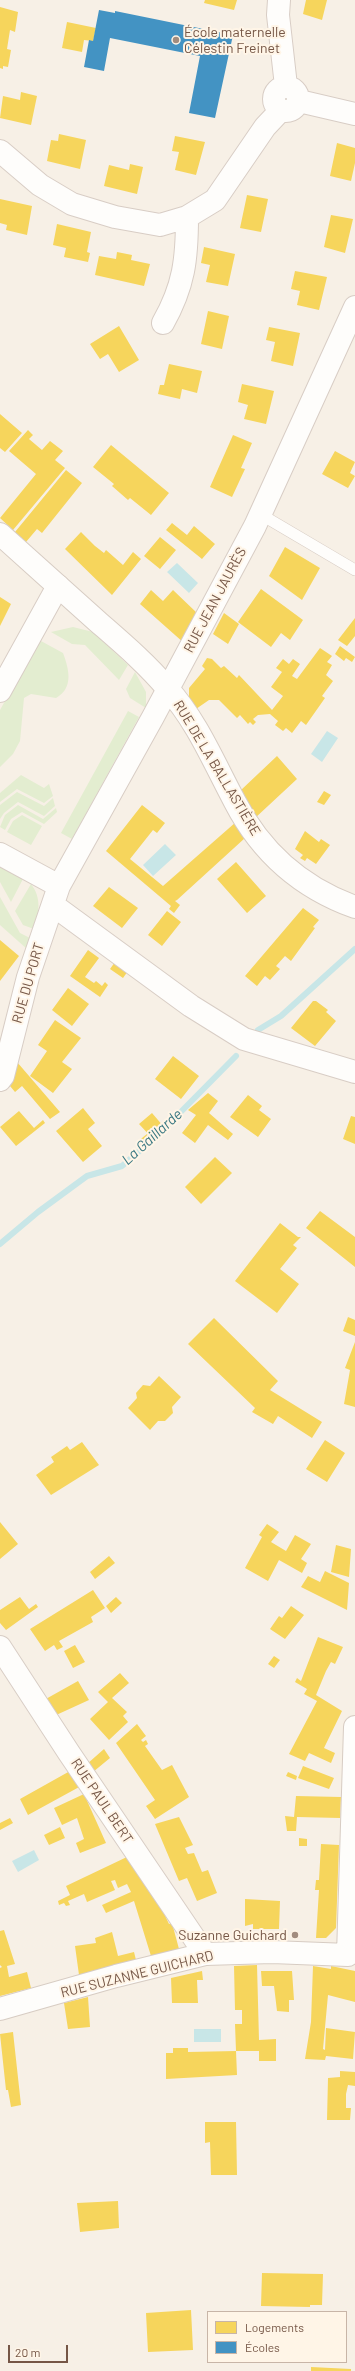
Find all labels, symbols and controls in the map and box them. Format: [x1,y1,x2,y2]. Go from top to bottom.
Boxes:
place label: École maternelle Célestin Freinet [184,24,286,56]
marker: École maternelle Célestin Freinet [171,35,181,45]
street label: RUE JEAN JAURÈS [180,544,250,656]
street label: RUE DE LA BALLASTIÈRE [170,697,264,839]
street label: RUE DU PORT [8,941,48,1025]
water label: La Gaillarde [118,1105,186,1169]
street label: RUE PAUL BERT [67,1755,137,1847]
place label: Suzanne Guichard [178,1927,287,1943]
marker: Suzanne Guichard [290,1930,300,1940]
street label: RUE SUZANNE GUICHARD [59,1947,215,2001]
legend [207,2311,347,2363]
text: Logements [245,2320,304,2334]
scale bar [10,2337,70,2363]
text: Écoles [245,2340,280,2354]
text: 20 m [15,2345,41,2359]

